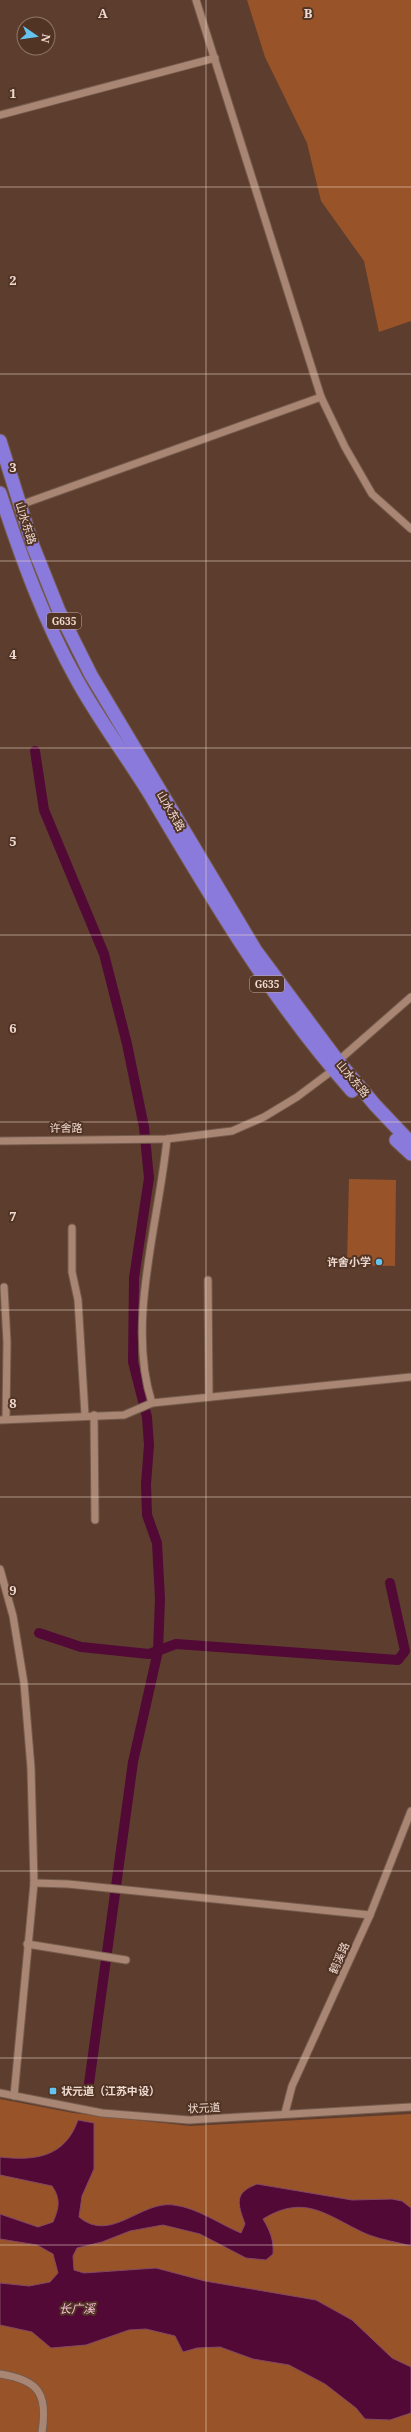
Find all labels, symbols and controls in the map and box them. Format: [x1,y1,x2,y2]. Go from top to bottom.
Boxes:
text: A [98,4,108,22]
text: B [304,4,313,22]
north arrow [16,16,56,56]
text: N [38,32,55,45]
text: 1 [9,84,17,102]
text: 2 [9,271,17,289]
text: 3 [9,458,17,476]
street label: 山水东路 [13,500,40,546]
road number: G635 [47,613,81,629]
text: 4 [9,645,17,663]
street label: 山水东路 [154,788,189,834]
text: 5 [9,832,17,850]
road number: G635 [250,976,284,992]
text: 6 [9,1019,17,1037]
street label: 山水东路 [333,1057,373,1100]
street label: 许舍路 [50,1120,83,1135]
text: 7 [9,1207,17,1225]
place label: 许舍小学 [327,1254,371,1269]
marker: 许舍小学 [374,1257,384,1267]
text: 8 [9,1394,17,1412]
text: 9 [9,1581,17,1599]
street label: 鹤溪路 [325,1940,352,1976]
place label: 状元道（江苏中设） [61,2083,160,2098]
marker: 状元道（江苏中设） [48,2086,58,2096]
street label: 状元道 [187,2099,221,2116]
water label: 长广溪 [59,2300,97,2317]

